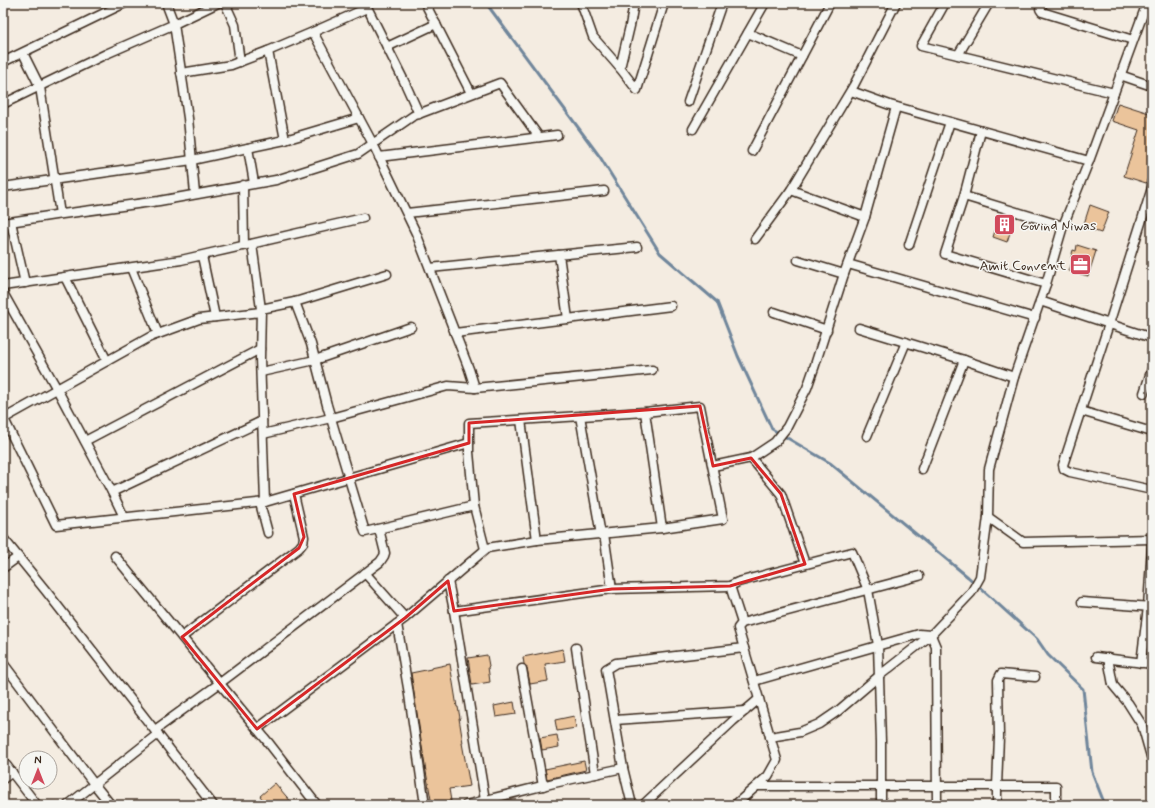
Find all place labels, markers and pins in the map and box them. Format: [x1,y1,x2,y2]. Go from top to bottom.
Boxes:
building icon: Govind Niwas [992,212,1018,238]
place label: Govind Niwas [1020,217,1096,235]
office icon: Amit Convent [1068,252,1094,278]
place label: Amit Convent [979,257,1067,275]

